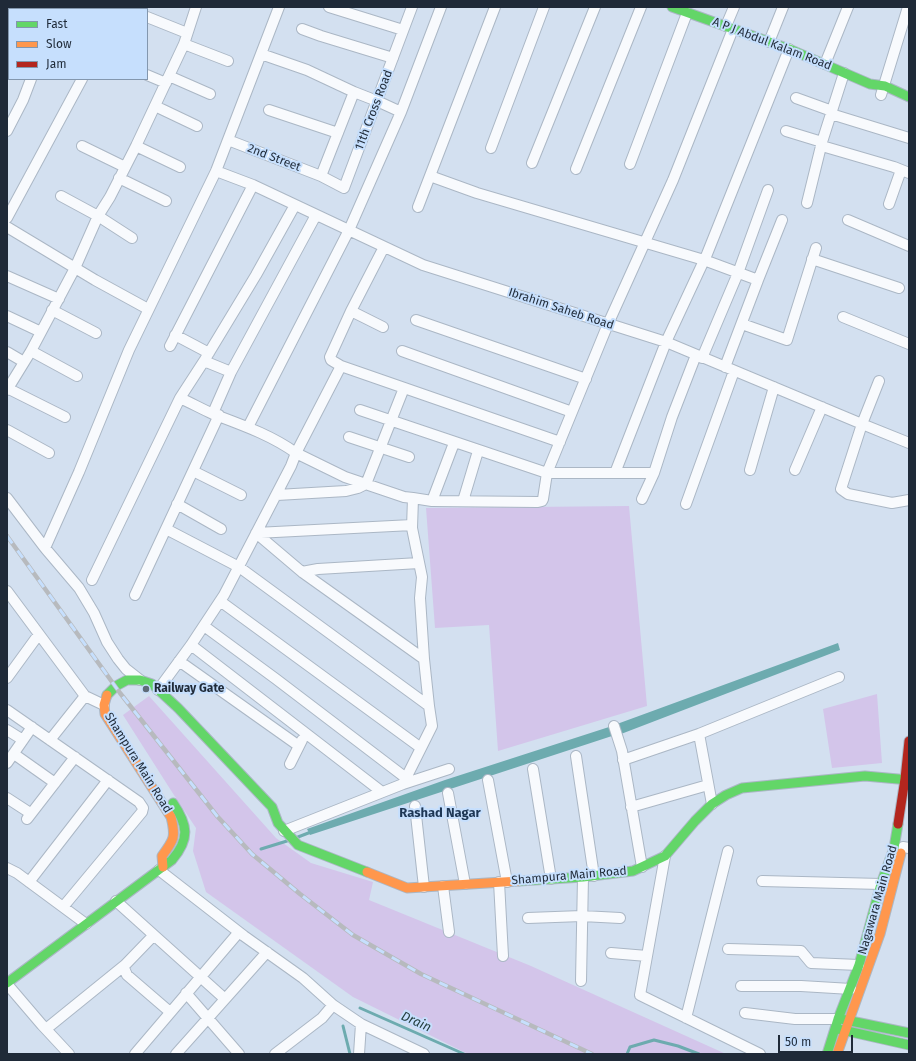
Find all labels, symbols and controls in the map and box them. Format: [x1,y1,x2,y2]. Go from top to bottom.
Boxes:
legend [8,8,148,80]
street label: A P J Abdul Kalam Road [710,15,834,73]
text: Fast [46,17,68,31]
text: Slow [46,37,72,51]
text: Jam [46,57,66,71]
street label: 11th Cross Road [352,68,396,152]
street label: 2nd Street [245,141,303,175]
street label: Ibrahim Saheb Road [507,285,615,333]
place label: Railway Gate [154,682,224,696]
marker: Railway Gate [141,684,151,694]
street label: Shampura Main Road [101,710,175,816]
district label: Rashad Nagar [399,805,481,821]
street label: Nagawara Main Road [855,844,901,956]
street label: Shampura Main Road [511,864,627,888]
water label: Drain [398,1008,434,1036]
scale bar [780,1027,855,1053]
text: 50 m [785,1035,811,1049]

